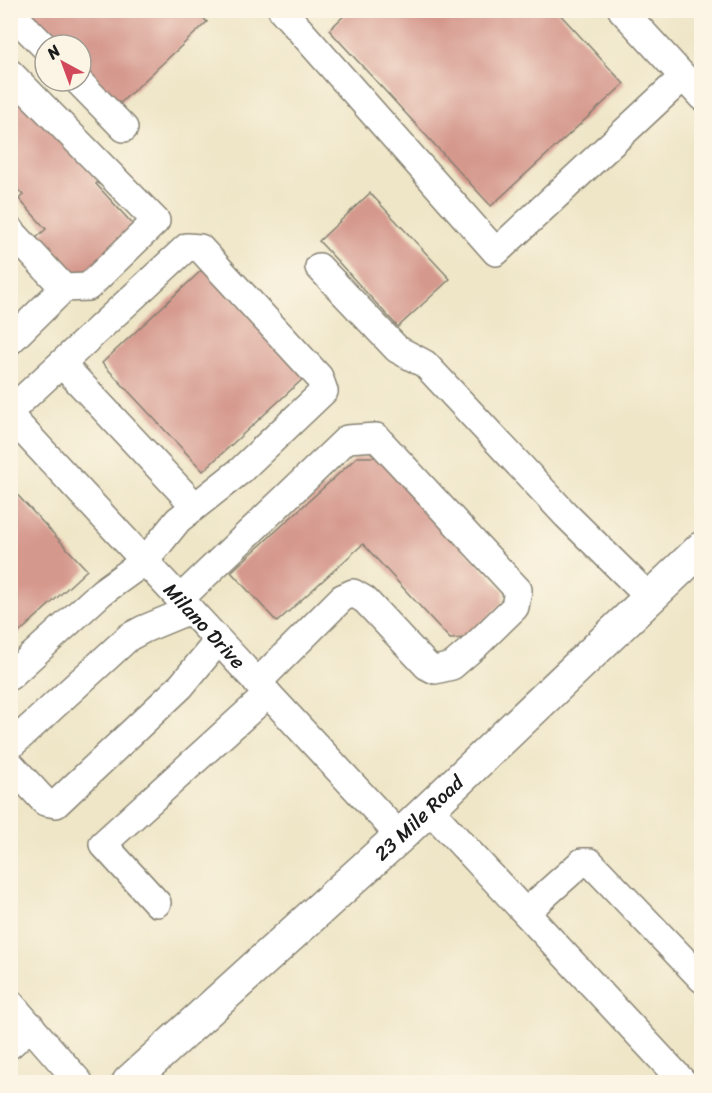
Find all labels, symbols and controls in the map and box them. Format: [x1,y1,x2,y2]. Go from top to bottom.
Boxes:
north arrow [33,33,93,93]
text: N [39,37,68,67]
street label: Milano Drive [155,574,254,677]
street label: 23 Mile Road [365,765,473,870]

